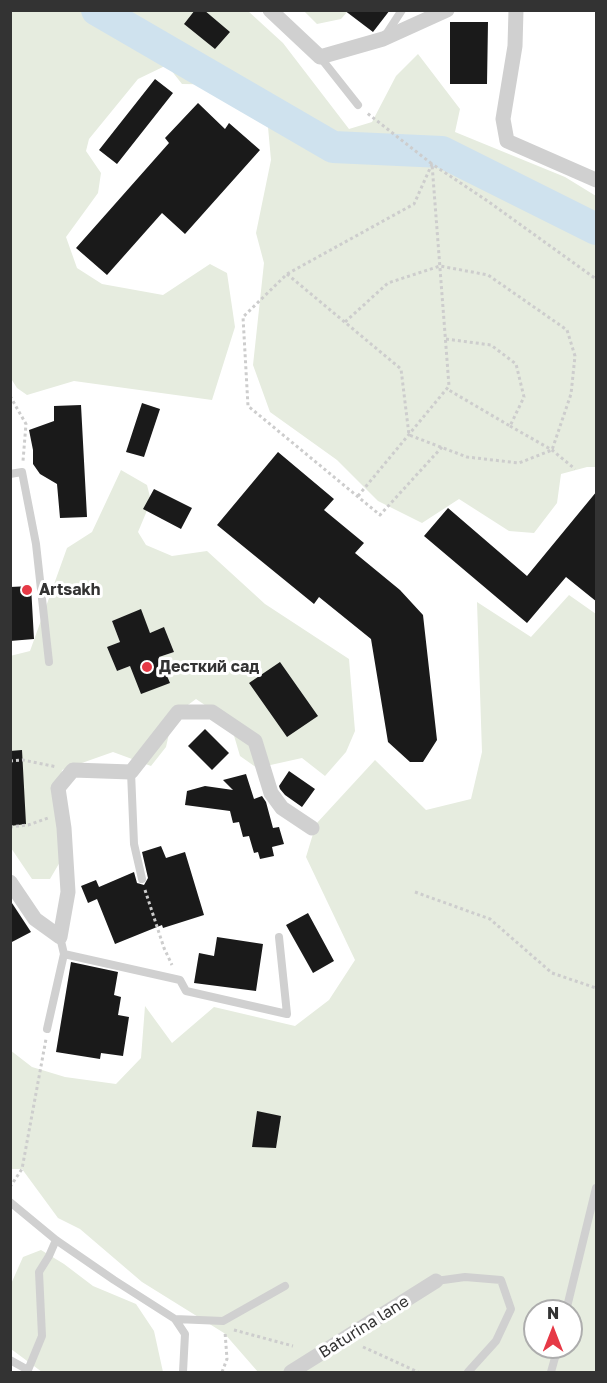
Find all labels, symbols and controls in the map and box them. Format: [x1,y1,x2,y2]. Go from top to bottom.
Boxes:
place label: Artsakh [39,580,101,600]
marker: Artsakh [20,583,34,597]
place label: Десткий сад [159,657,259,677]
marker: Десткий сад [140,660,154,674]
street label: Baturina lane [316,1292,412,1362]
north arrow [523,1299,583,1359]
text: N [547,1303,559,1323]

